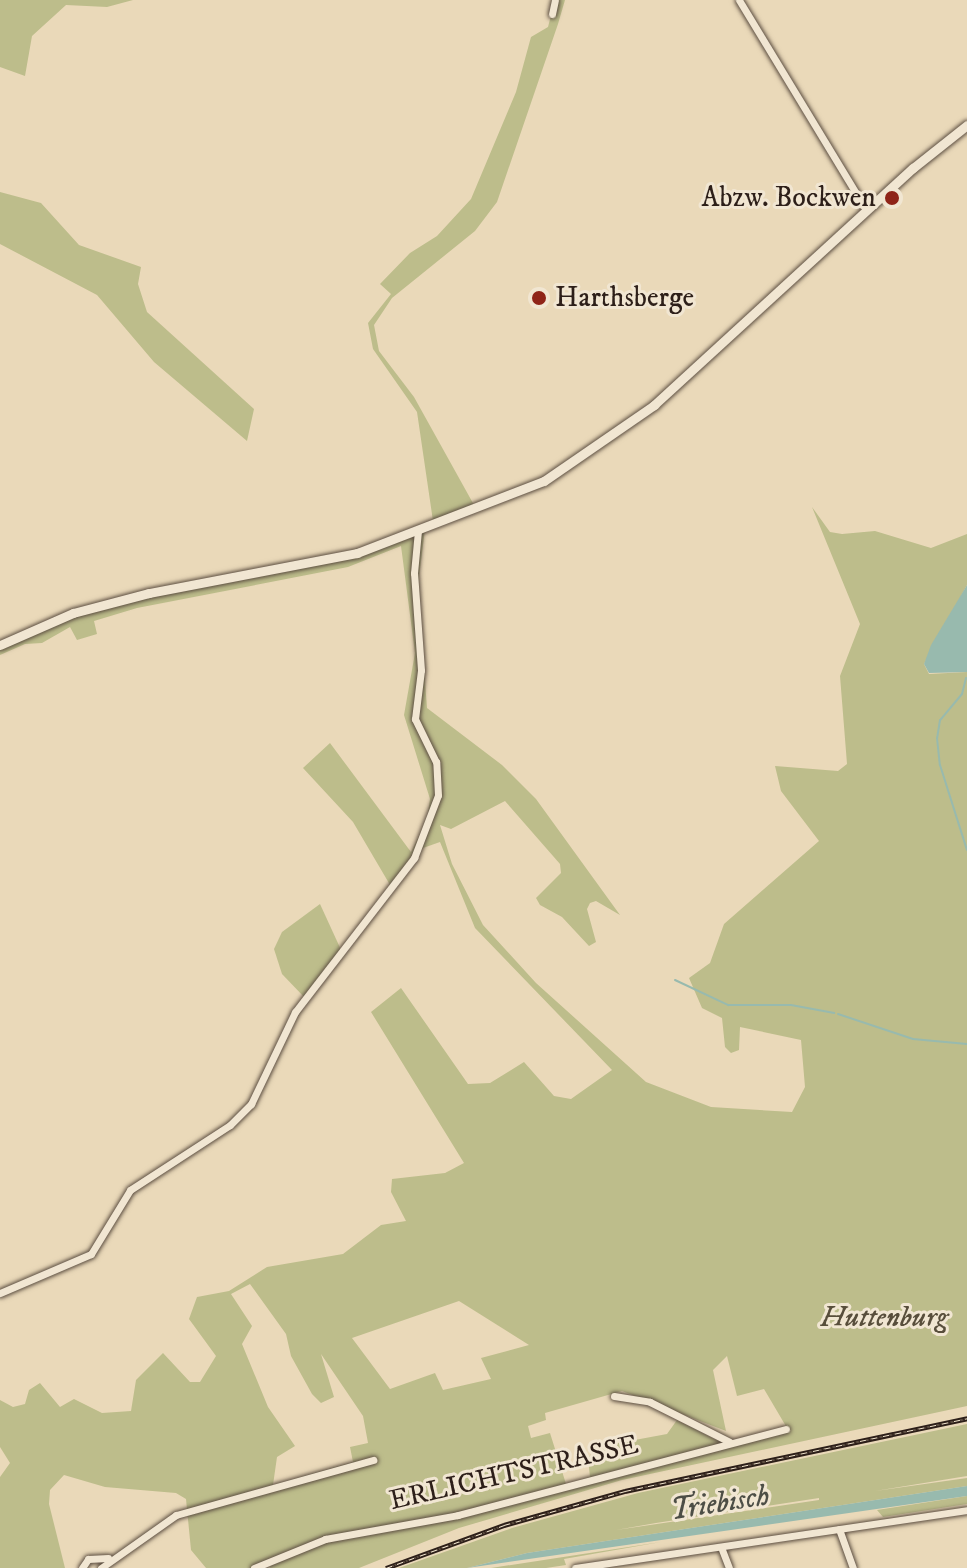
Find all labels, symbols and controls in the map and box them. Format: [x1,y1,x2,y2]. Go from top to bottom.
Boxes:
place label: Abzw. Bockwen [702,181,876,215]
marker: Abzw. Bockwen [883,189,901,207]
place label: Harthsberge [555,281,694,315]
marker: Harthsberge [530,289,548,307]
park label: Huttenburg [820,1301,948,1335]
street label: ERLICHTSTRASSE [386,1428,642,1518]
water label: Triebisch [668,1478,772,1530]

